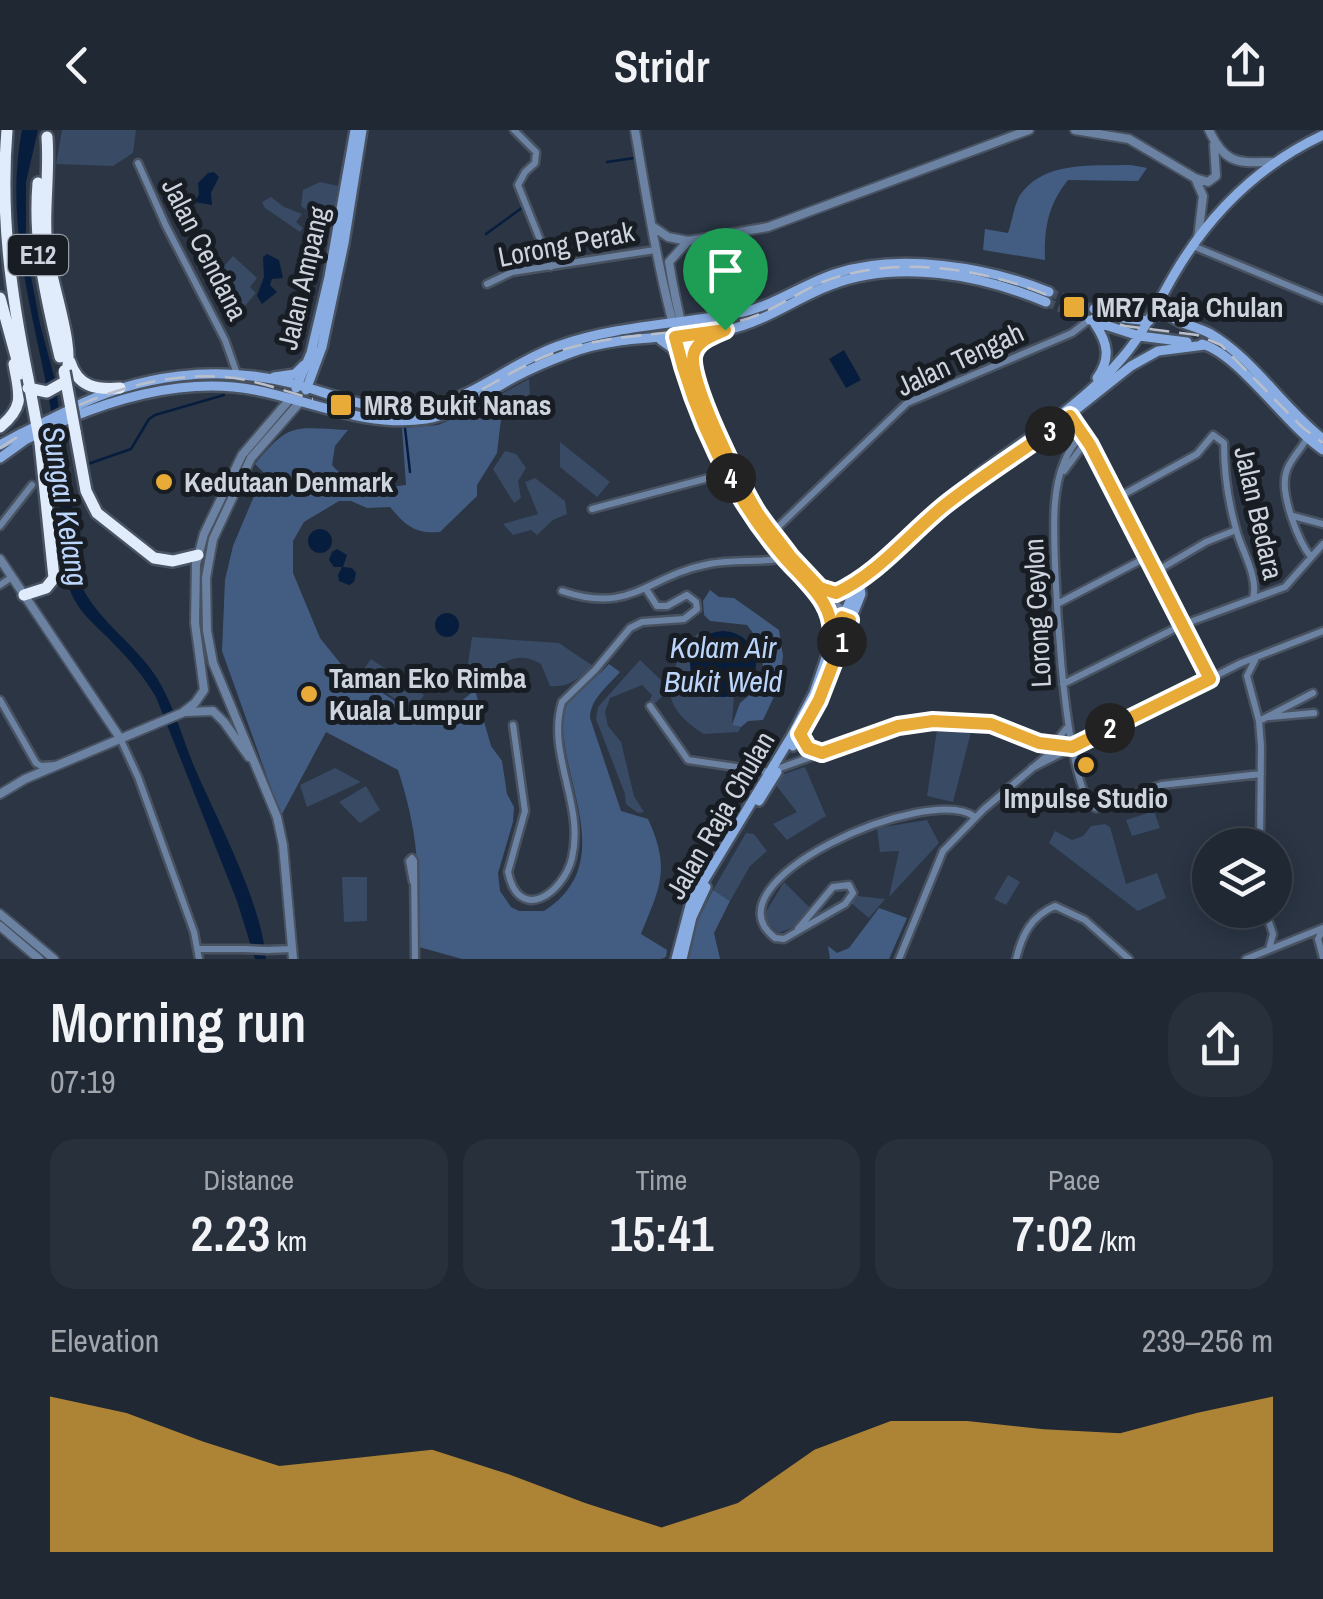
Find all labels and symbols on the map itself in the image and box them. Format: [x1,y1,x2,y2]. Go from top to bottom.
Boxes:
street label: Jalan Cendana [153,172,257,327]
street label: Jalan Ampang [268,203,338,353]
street label: Lorong Perak [495,212,638,276]
pin [683,228,768,331]
road number: E12 [8,235,68,275]
place label: MR7 Raja Chulan [1096,288,1284,326]
marker: MR7 Raja Chulan [1061,294,1087,320]
street label: Jalan Tengah [890,313,1030,405]
place label: MR8 Bukit Nanas [364,386,552,424]
marker: MR8 Bukit Nanas [328,392,354,418]
pin: 3 [1025,406,1075,456]
water label: Sungai Kelang [34,423,98,589]
street label: Jalan Bedara [1225,443,1293,583]
pin: 4 [706,453,756,503]
place label: Kedutaan Denmark [184,463,393,501]
marker: Kedutaan Denmark [153,471,175,493]
street label: Lorong Ceylon [1014,537,1060,689]
pin: 1 [817,617,867,667]
water label: Kolam Air Bukit Weld [664,627,783,701]
place label: Taman Eko Rimba Kuala Lumpur [329,659,527,729]
marker: Taman Eko Rimba Kuala Lumpur [298,683,320,705]
pin: 2 [1085,703,1135,753]
street label: Jalan Raja Chulan [657,724,783,906]
marker: Impulse Studio [1075,754,1097,776]
place label: Impulse Studio [1004,779,1168,817]

